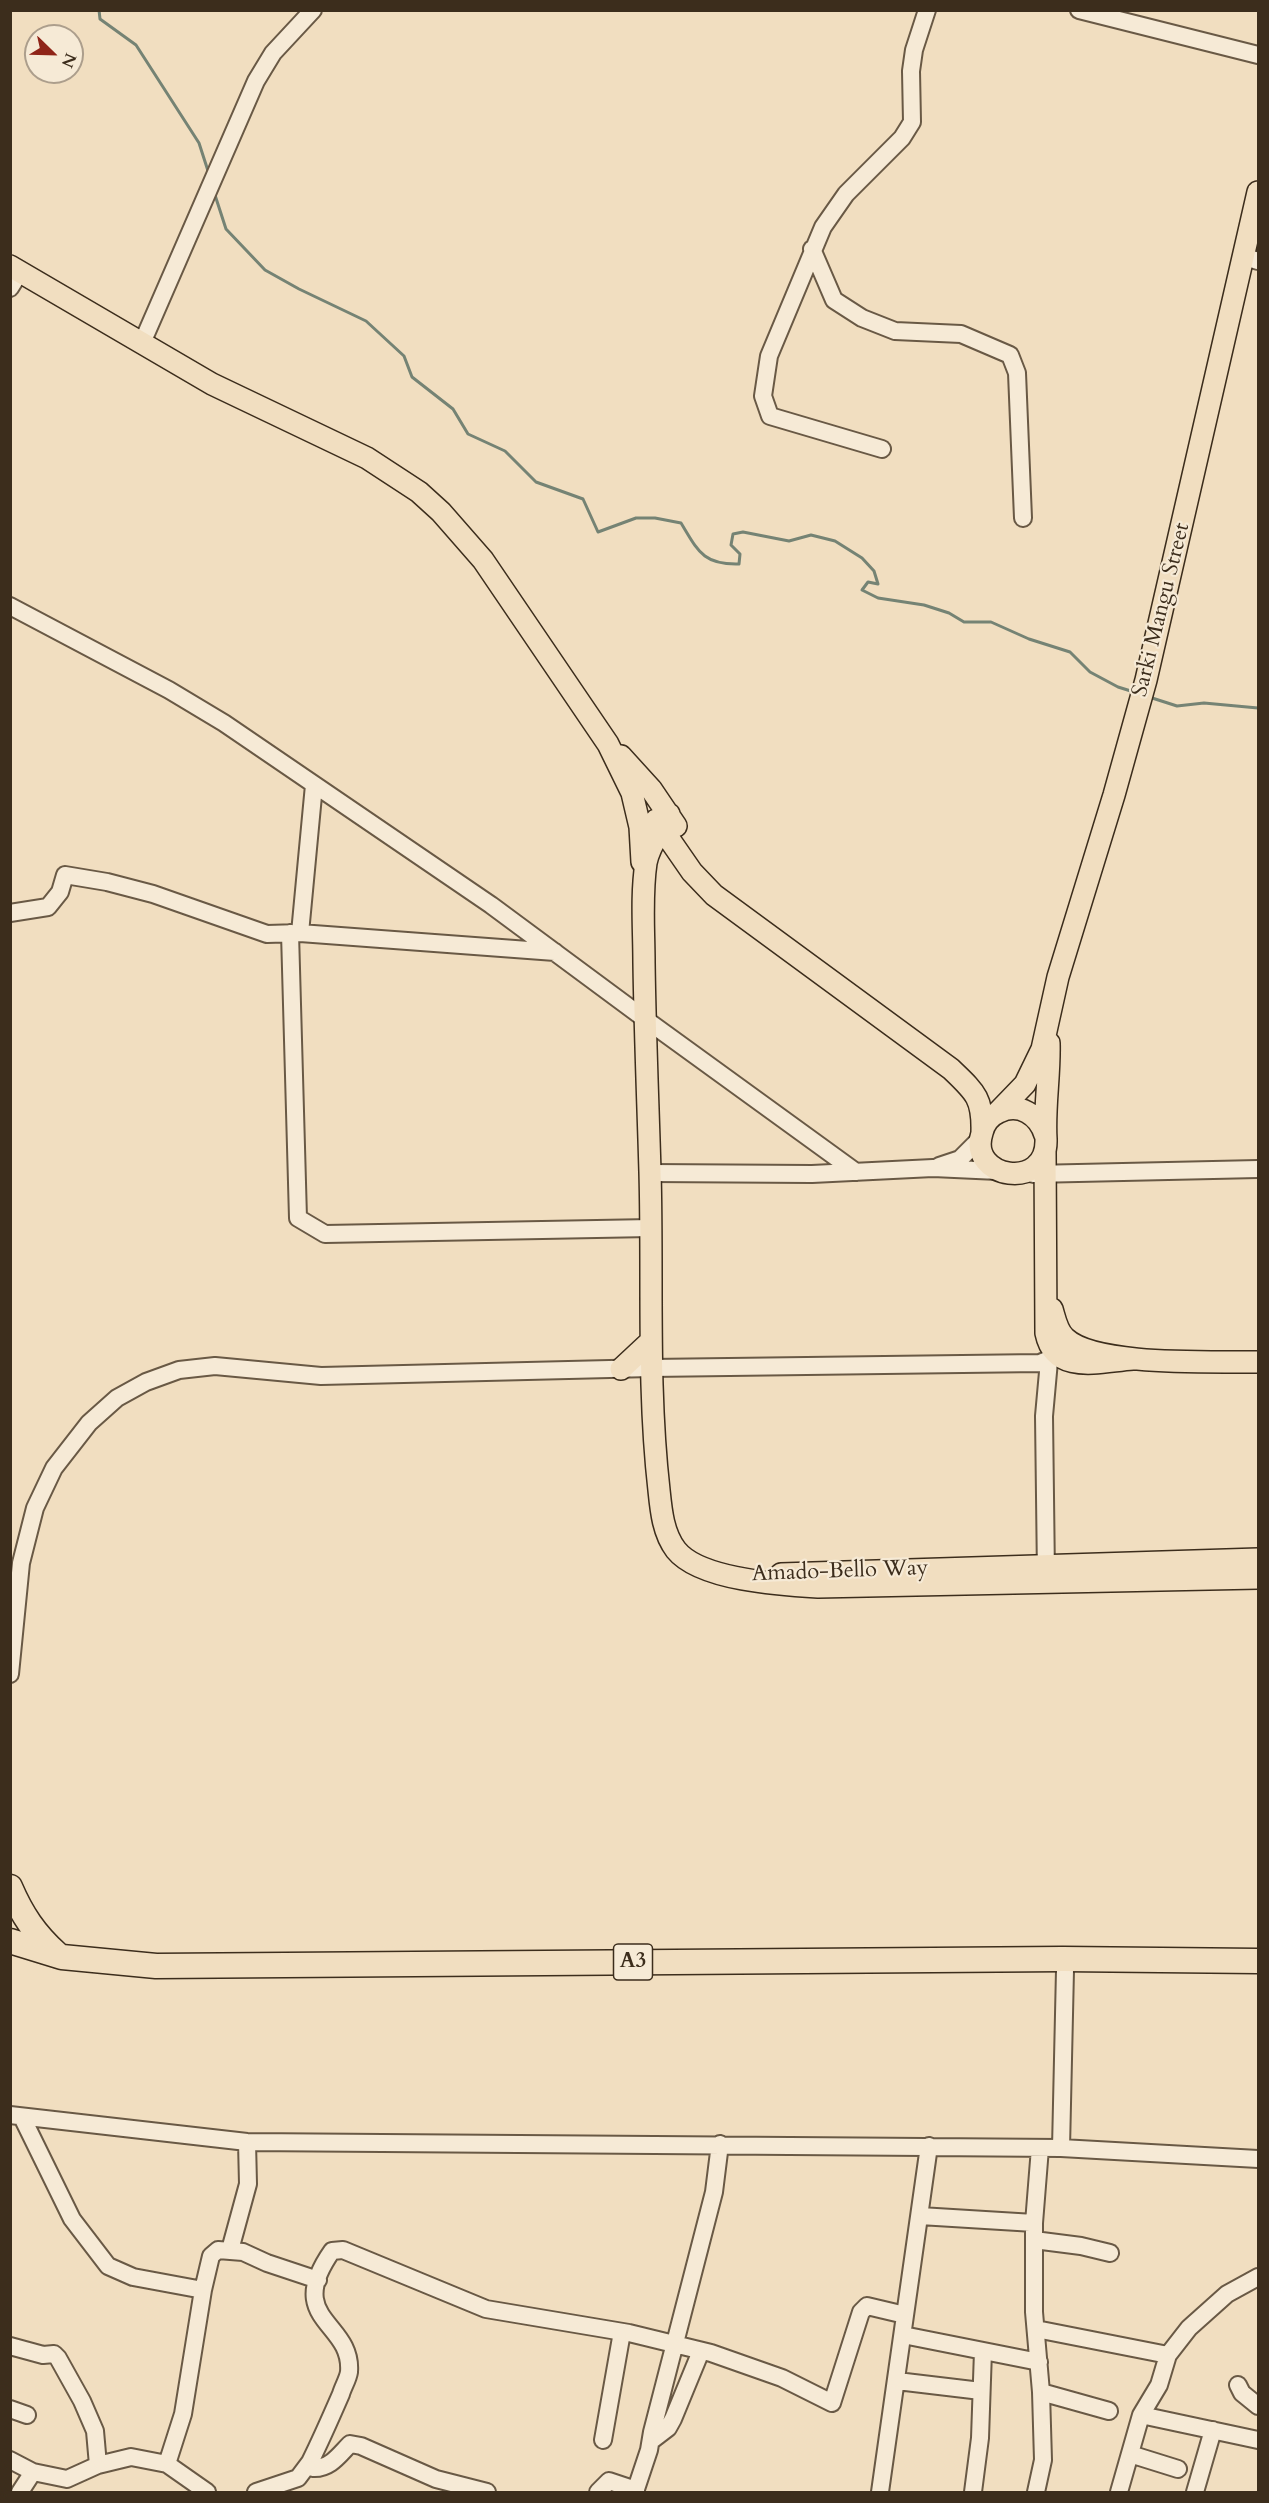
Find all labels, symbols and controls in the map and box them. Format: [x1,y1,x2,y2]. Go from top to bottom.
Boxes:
north arrow [24,24,84,84]
text: N [56,50,82,71]
street label: Sarki Mangu Street [1128,520,1196,700]
street label: Amado-Bello Way [751,1556,929,1588]
road number: A3 [614,1944,652,1980]

